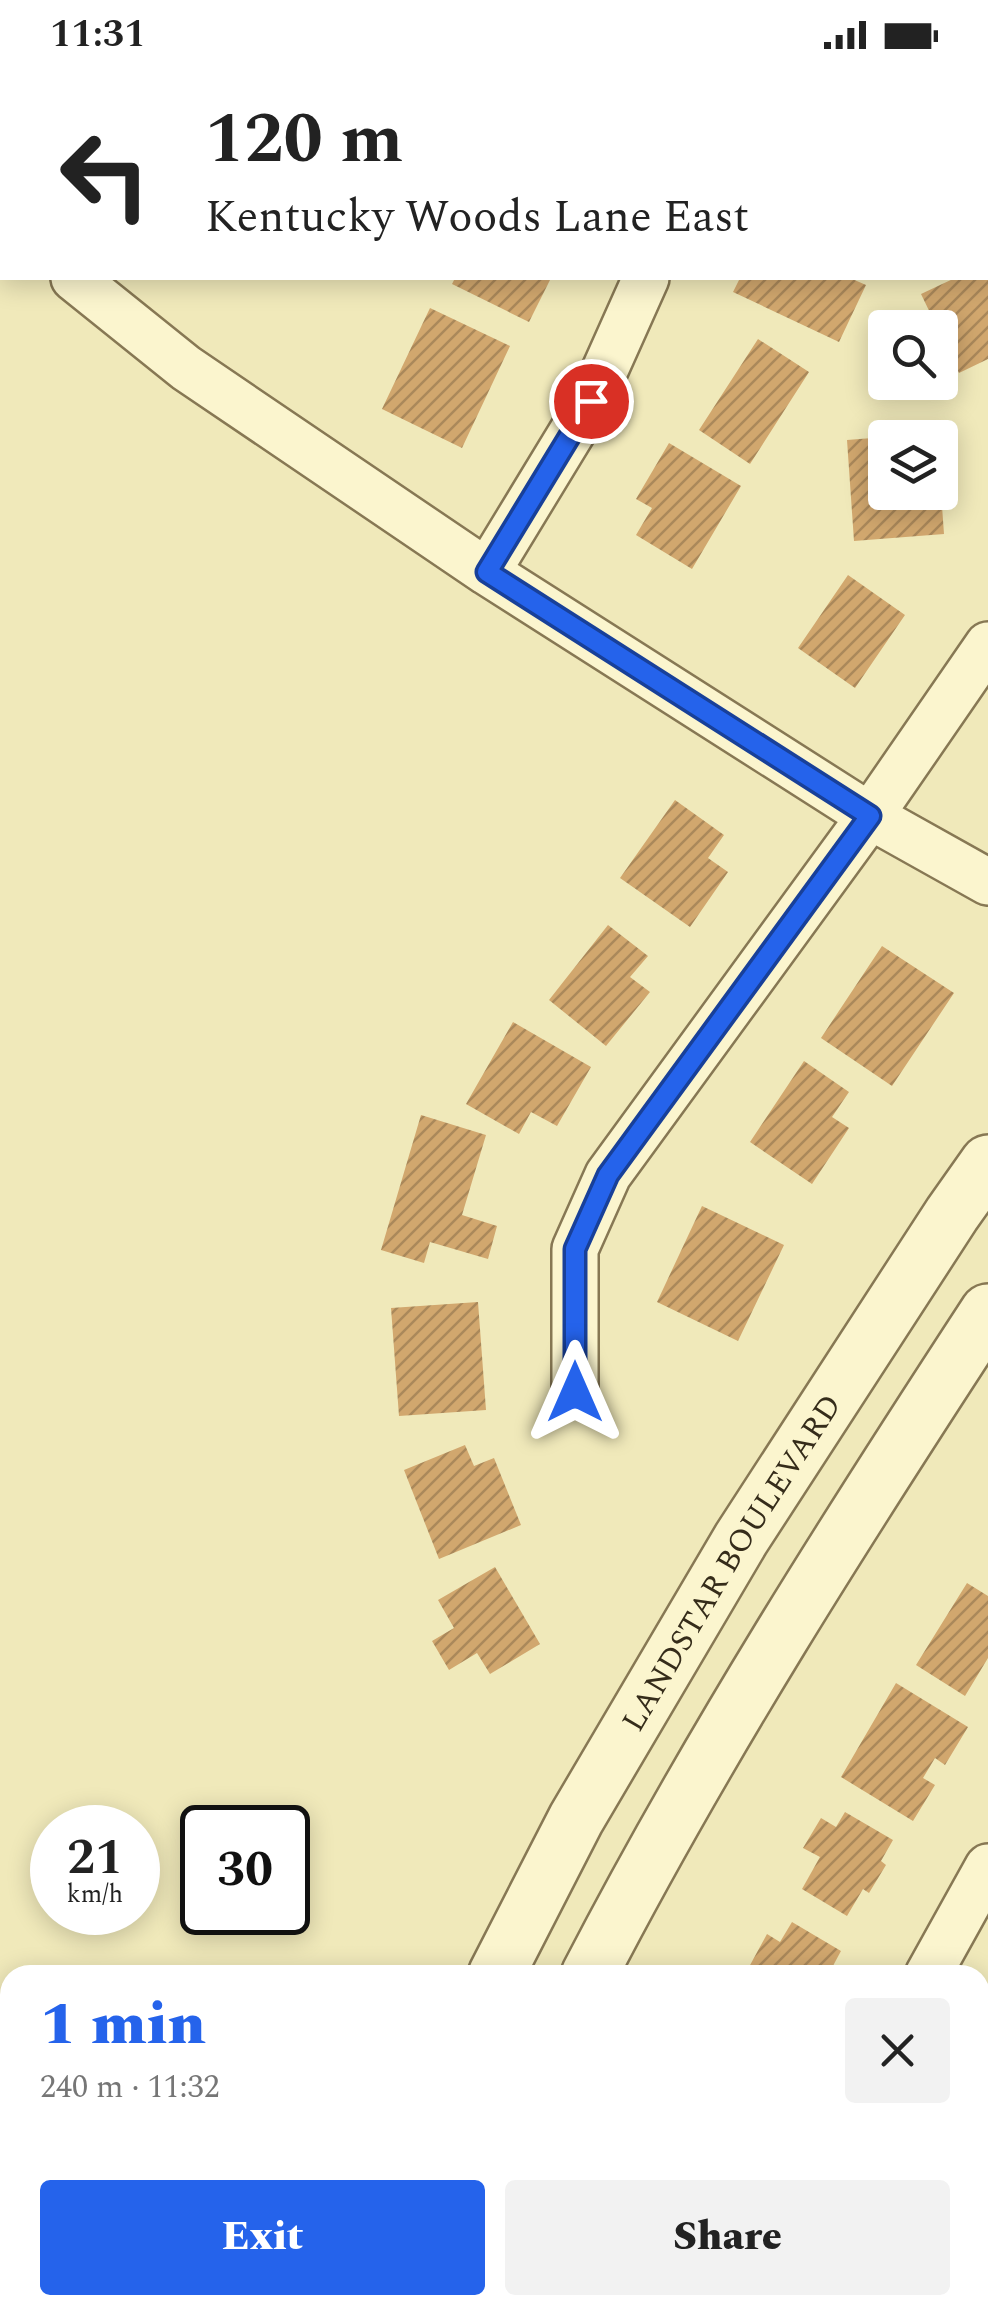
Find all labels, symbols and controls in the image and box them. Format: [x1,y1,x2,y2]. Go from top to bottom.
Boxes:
text: 11:31 [50,6,145,64]
text: 120 m [205,87,403,193]
icon: left [40,110,170,240]
text: Kentucky Woods Lane East [205,183,749,252]
map controls [868,310,958,510]
button: search [868,310,958,400]
pin [549,359,634,444]
icon: arrive [564,374,619,429]
button: layers [868,420,958,510]
position arrow [523,1340,627,1444]
street label: LANDSTAR BOULEVARD [610,1385,855,1741]
speed limit sign: 30 [180,1805,310,1935]
text: 21 [67,1820,123,1896]
text: km/h [67,1876,123,1914]
text: 1 min [40,1979,206,2071]
button: close [845,1998,950,2103]
text: 240 m · 11:32 [40,2063,220,2112]
button: Exit [40,2180,485,2295]
button: Share [505,2180,950,2295]

